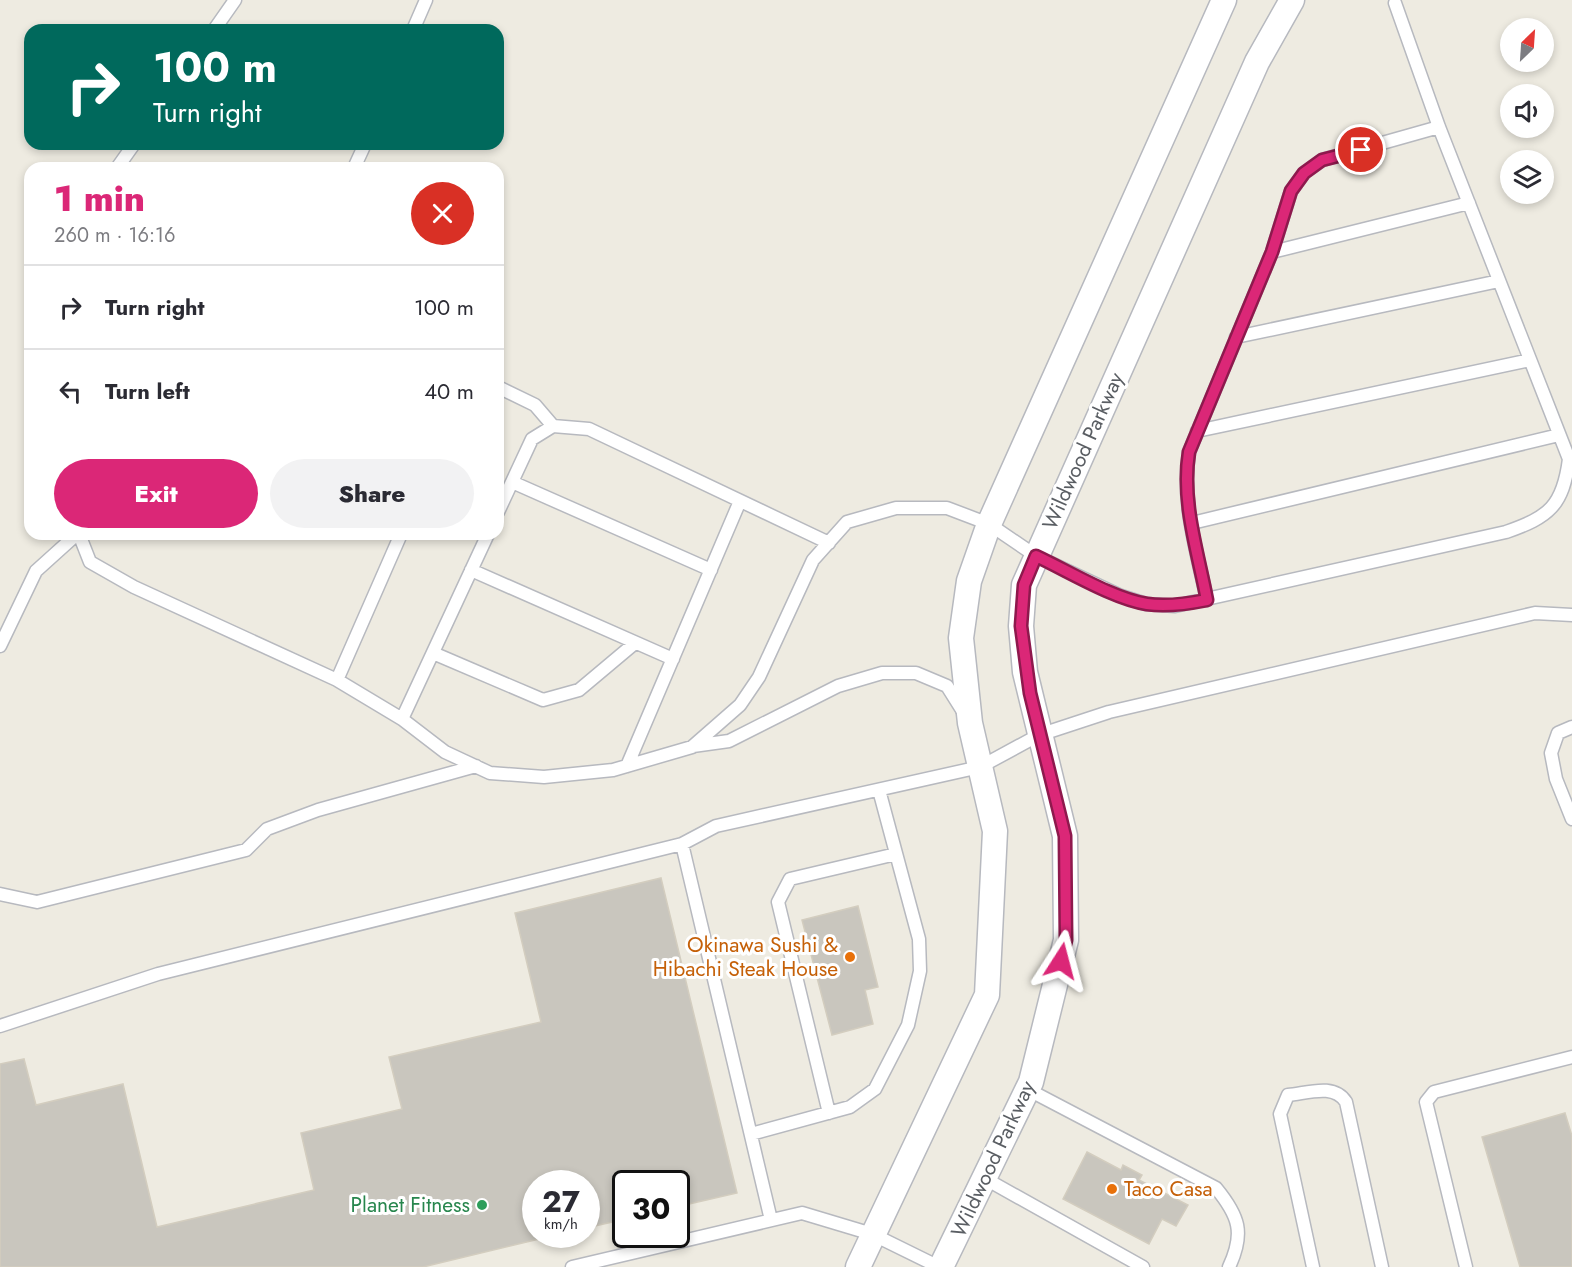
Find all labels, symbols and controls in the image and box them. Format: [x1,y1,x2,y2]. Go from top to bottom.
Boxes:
north arrow [1500,18,1554,72]
map controls [1500,18,1554,204]
text: 100 m [153,37,277,98]
icon: right [54,48,132,126]
button: sound [1500,84,1554,138]
text: Turn right [153,93,261,132]
pin [1335,124,1386,175]
icon: arrive [1344,133,1377,166]
button: layers [1500,150,1554,204]
text: 1 min [54,172,145,224]
button: close [411,182,474,245]
text: 260 m · 16:16 [54,221,176,250]
icon: right [54,291,87,324]
text: Turn right [105,291,205,323]
text: 100 m [414,291,474,323]
street label: Wildwood Parkway [1035,367,1131,535]
icon: left [54,375,87,408]
text: Turn left [105,375,190,407]
text: 40 m [424,375,474,407]
button: Exit [54,459,258,528]
button: Share [270,459,474,528]
position arrow [1029,929,1093,993]
place label: Okinawa Sushi & Hibachi Steak House [653,930,838,984]
marker: Okinawa Sushi & Hibachi Steak House [843,950,857,964]
street label: Wildwood Parkway [944,1075,1043,1242]
speed limit sign: 30 [612,1170,690,1248]
place label: Taco Casa [1124,1174,1213,1204]
text: 27 [542,1180,580,1223]
marker: Taco Casa [1105,1182,1119,1196]
place label: Planet Fitness [351,1190,470,1220]
marker: Planet Fitness [475,1198,489,1212]
text: km/h [544,1213,578,1235]

